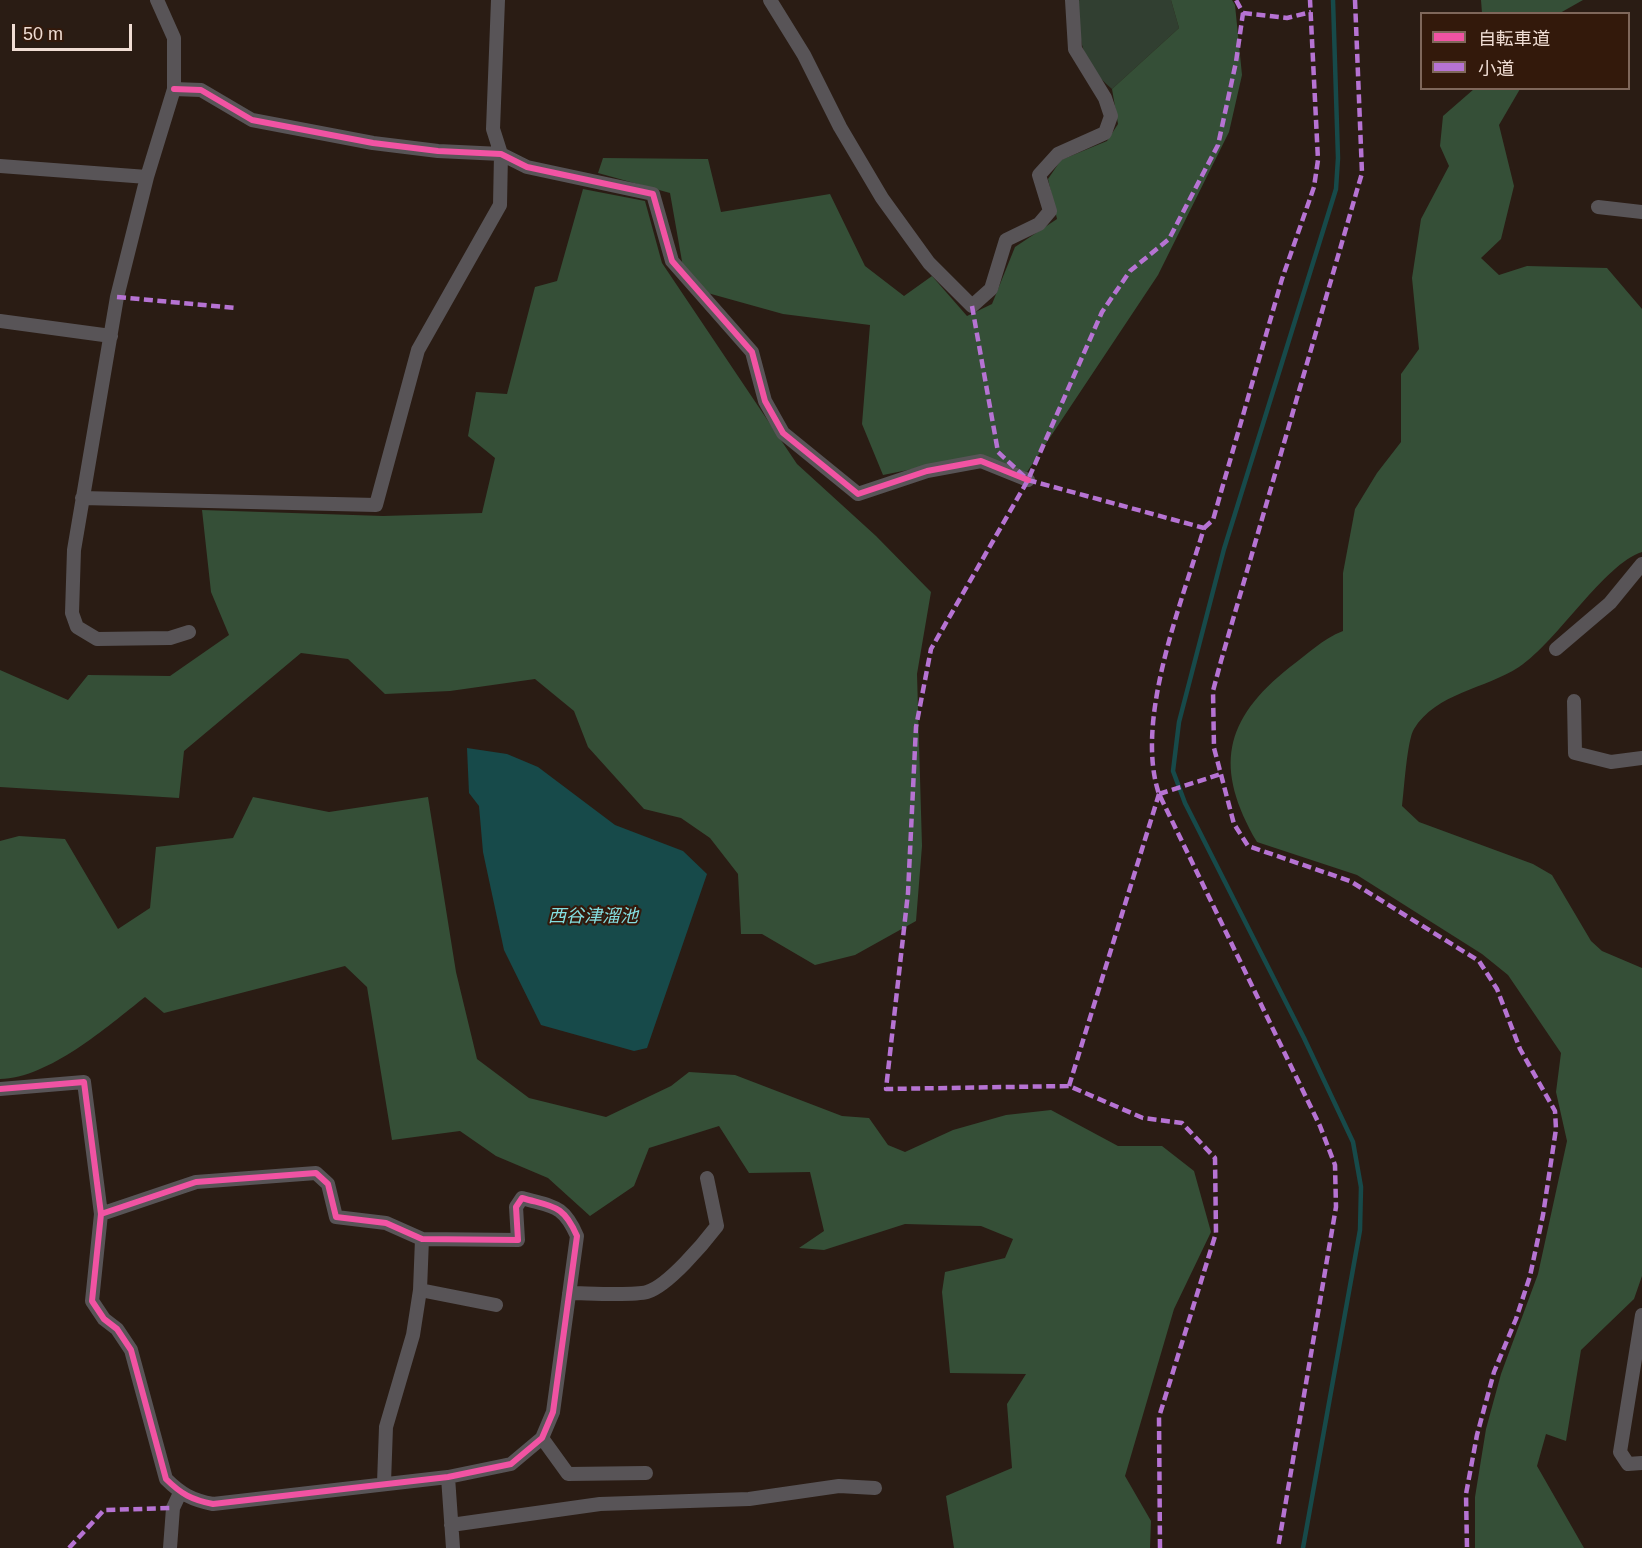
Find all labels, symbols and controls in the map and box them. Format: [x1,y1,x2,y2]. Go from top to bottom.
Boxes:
scale bar [15,12,135,50]
legend [1420,12,1630,90]
text: 50 m [23,24,63,44]
text: 自転車道 [1478,29,1550,49]
text: 小道 [1478,59,1514,79]
water label: 西谷津溜池 [548,906,638,928]

